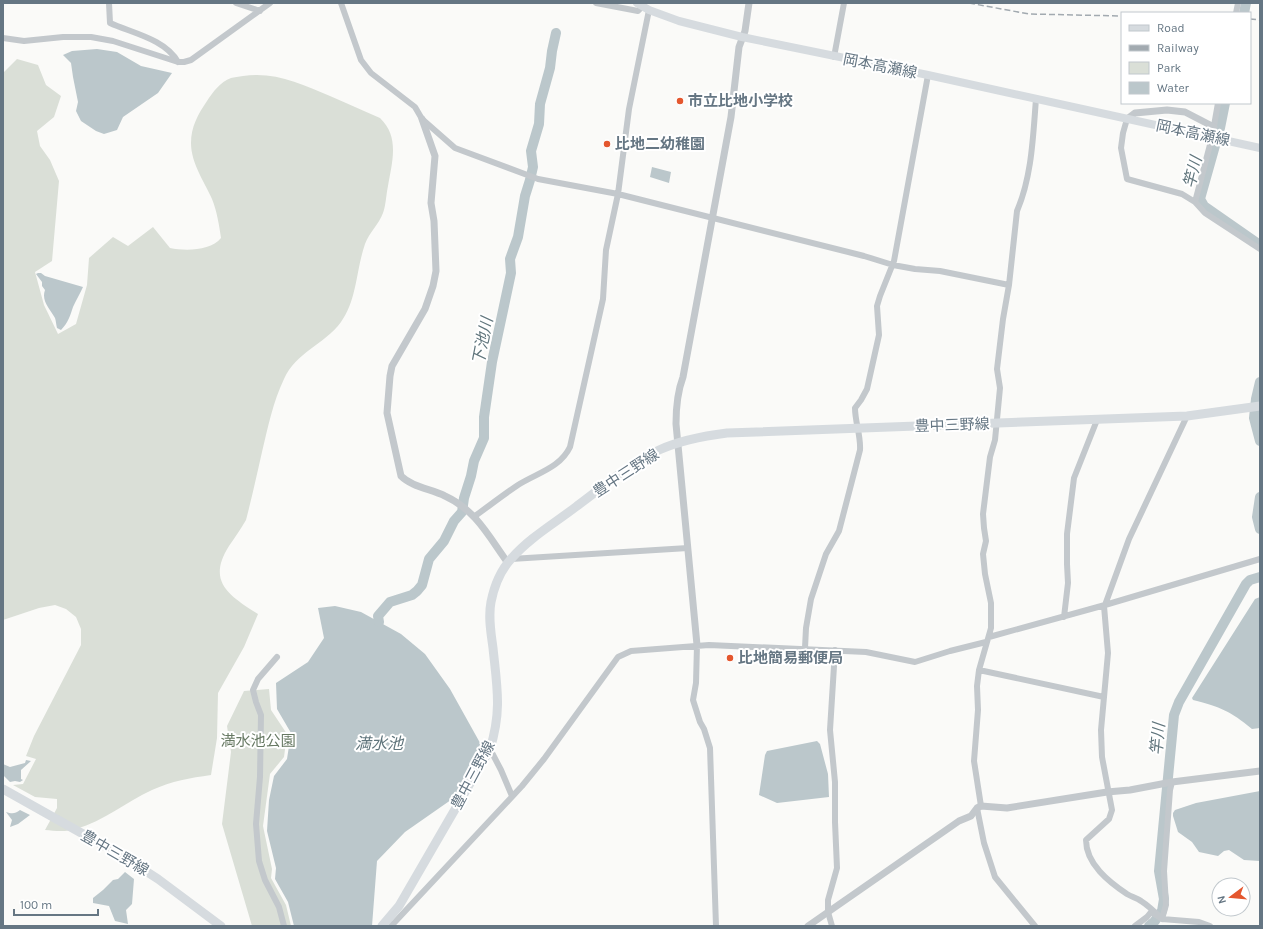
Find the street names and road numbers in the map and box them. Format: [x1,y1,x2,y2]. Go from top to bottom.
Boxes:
street label: 岡本高瀬線 [841,50,919,82]
street label: 岡本高瀬線 [1154,116,1232,150]
street label: 豊中三野線 [914,415,990,435]
street label: 豊中三野線 [590,445,662,501]
street label: 豊中三野線 [447,738,499,812]
street label: 豊中三野線 [78,826,152,880]

